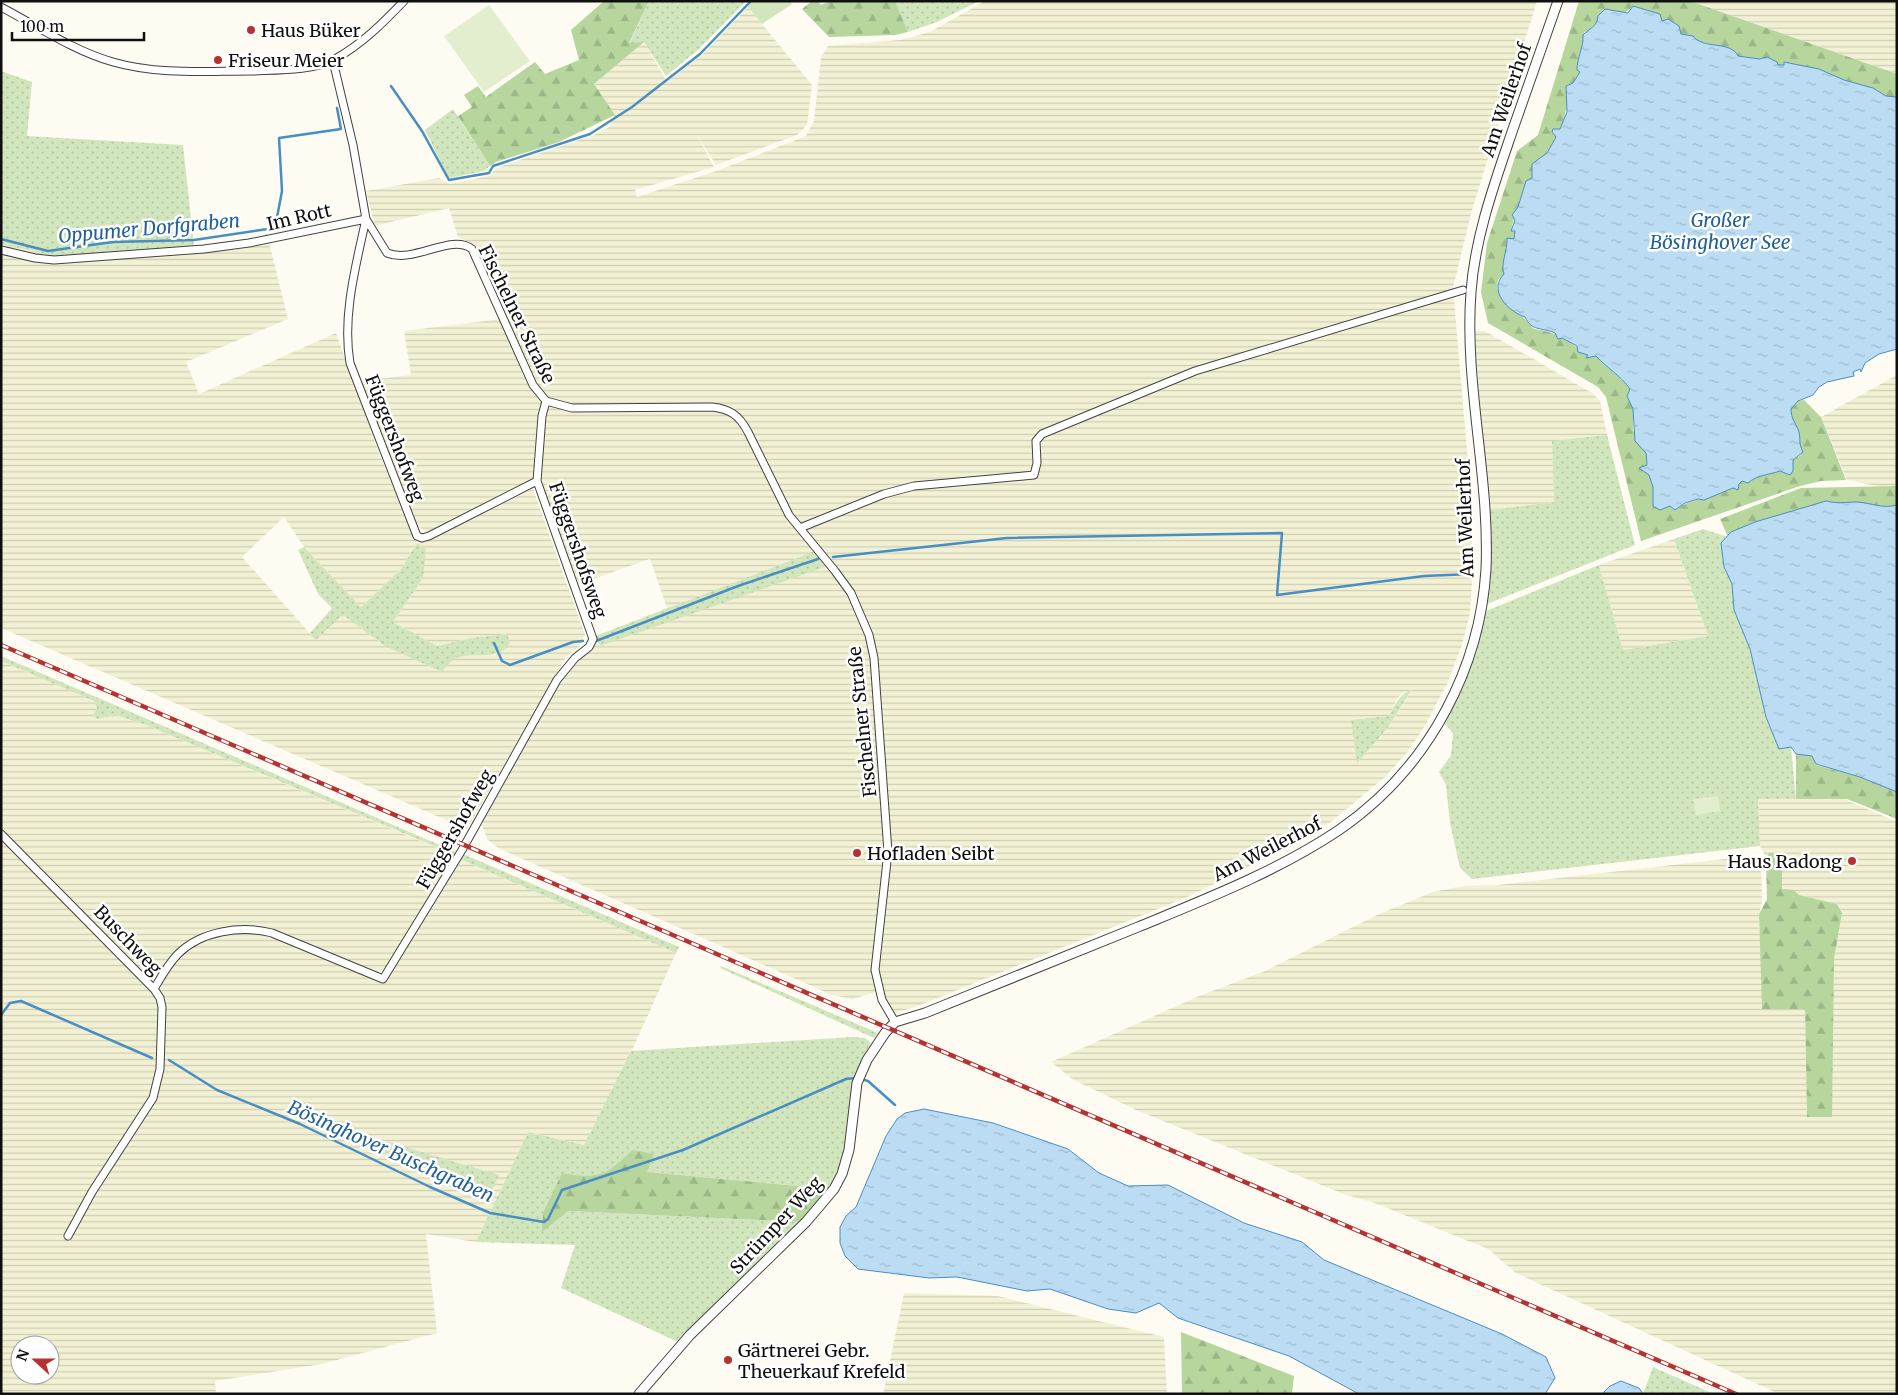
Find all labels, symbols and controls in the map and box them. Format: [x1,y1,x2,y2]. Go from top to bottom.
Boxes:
scale bar [12,10,145,42]
text: 100 m [20,17,64,36]
place label: Haus Büker [261,19,361,42]
marker: Haus Büker [245,24,257,36]
street label: Am Weilerhof [1475,39,1537,161]
place label: Friseur Meier [228,49,345,72]
marker: Friseur Meier [212,54,224,66]
street label: Im Rott [264,198,334,236]
water label: Oppumer Dorfgraben [57,208,241,248]
water label: Großer Bösinghover See [1650,208,1791,254]
street label: Fischelner Straße [473,241,561,387]
street label: Függershofweg [360,371,430,505]
street label: Am Weilerhof [1451,457,1479,579]
street label: Függershofsweg [544,479,612,621]
street label: Fischelner Straße [843,646,881,798]
street label: Függershofweg [411,765,499,893]
street label: Am Weilerhof [1208,811,1326,887]
place label: Hofladen Seibt [867,842,994,865]
marker: Hofladen Seibt [851,847,863,859]
place label: Haus Radong [1728,850,1842,873]
marker: Haus Radong [1846,855,1858,867]
street label: Buschweg [89,900,167,980]
water label: Bösinghover Buschgraben [284,1095,498,1207]
street label: Strümper Weg [725,1171,827,1279]
north arrow [10,1335,60,1385]
place label: Gärtnerei Gebr. Theuerkauf Krefeld [738,1339,906,1383]
text: N [12,1347,33,1364]
marker: Gärtnerei Gebr. Theuerkauf Krefeld [722,1354,734,1366]

